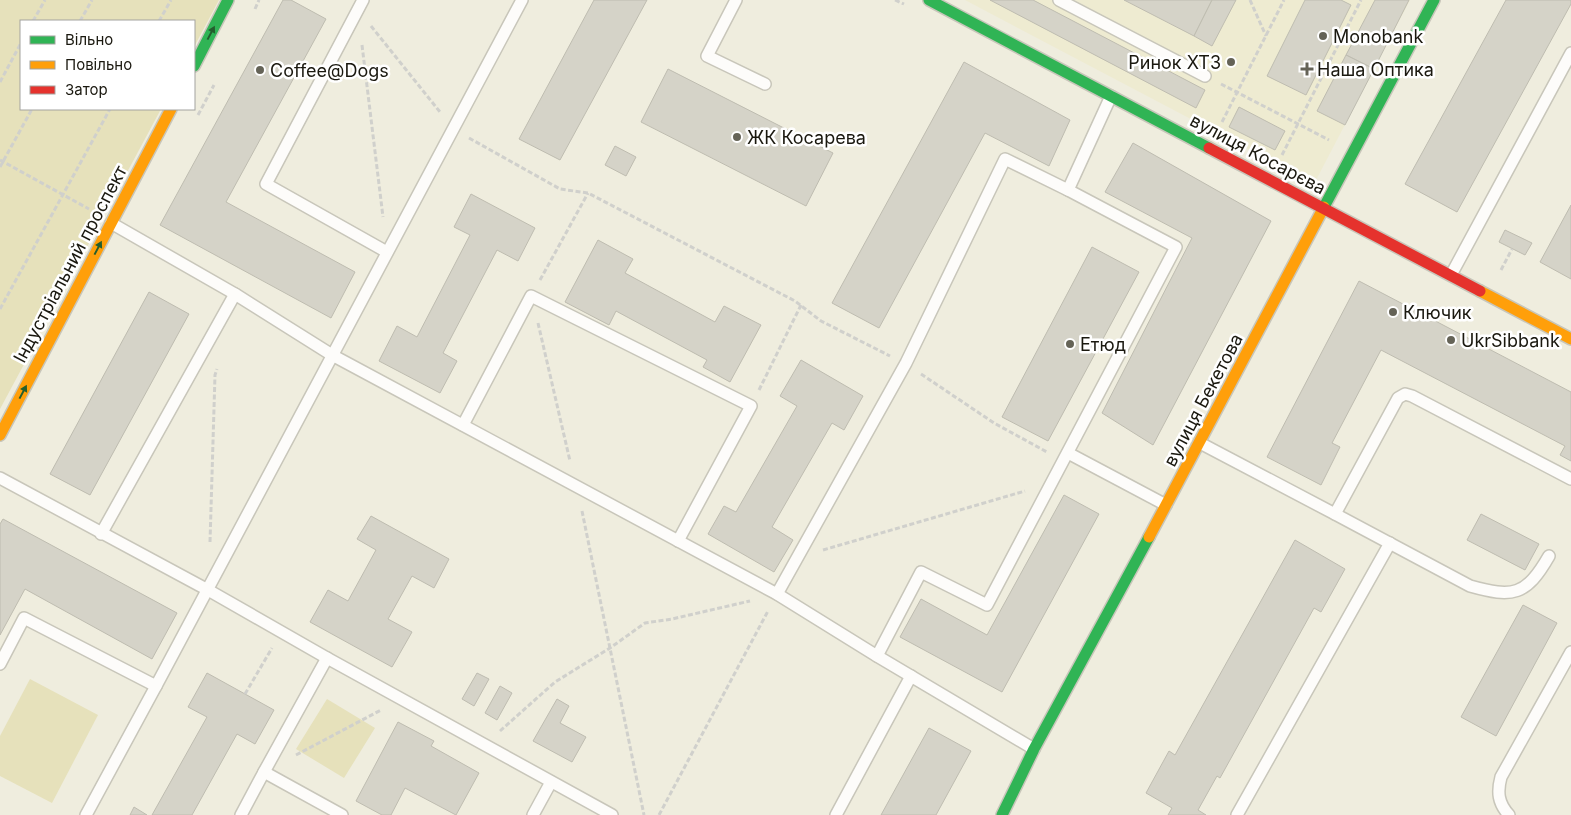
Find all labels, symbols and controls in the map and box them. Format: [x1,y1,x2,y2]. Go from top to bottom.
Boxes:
legend [20,20,195,110]
one-way arrow [207,26,215,40]
place label: Monobank [1333,26,1423,47]
text: Вільно [65,30,113,49]
marker: Monobank [1317,30,1329,42]
place label: Ринок ХТЗ [1128,52,1221,73]
text: Повільно [65,55,132,74]
marker: Ринок ХТЗ [1225,56,1237,68]
place label: Наша Оптика [1317,59,1434,80]
place label: Coffee@Dogs [270,60,389,81]
marker: Наша Оптика [1301,63,1313,75]
marker: Coffee@Dogs [254,64,266,76]
text: Затор [65,80,108,99]
street label: вулиця Косарєва [1187,109,1329,199]
place label: ЖК Косарева [747,127,866,148]
marker: ЖК Косарева [731,131,743,143]
street label: Індустріальний проспект [9,161,131,366]
one-way arrow [94,240,102,255]
place label: Ключик [1403,302,1472,323]
marker: Ключик [1387,306,1399,318]
street label: вулиця Бекетова [1159,330,1247,470]
place label: UkrSibbank [1461,330,1560,351]
place label: Етюд [1080,334,1126,355]
marker: UkrSibbank [1445,334,1457,346]
marker: Етюд [1064,338,1076,350]
one-way arrow [19,384,27,399]

